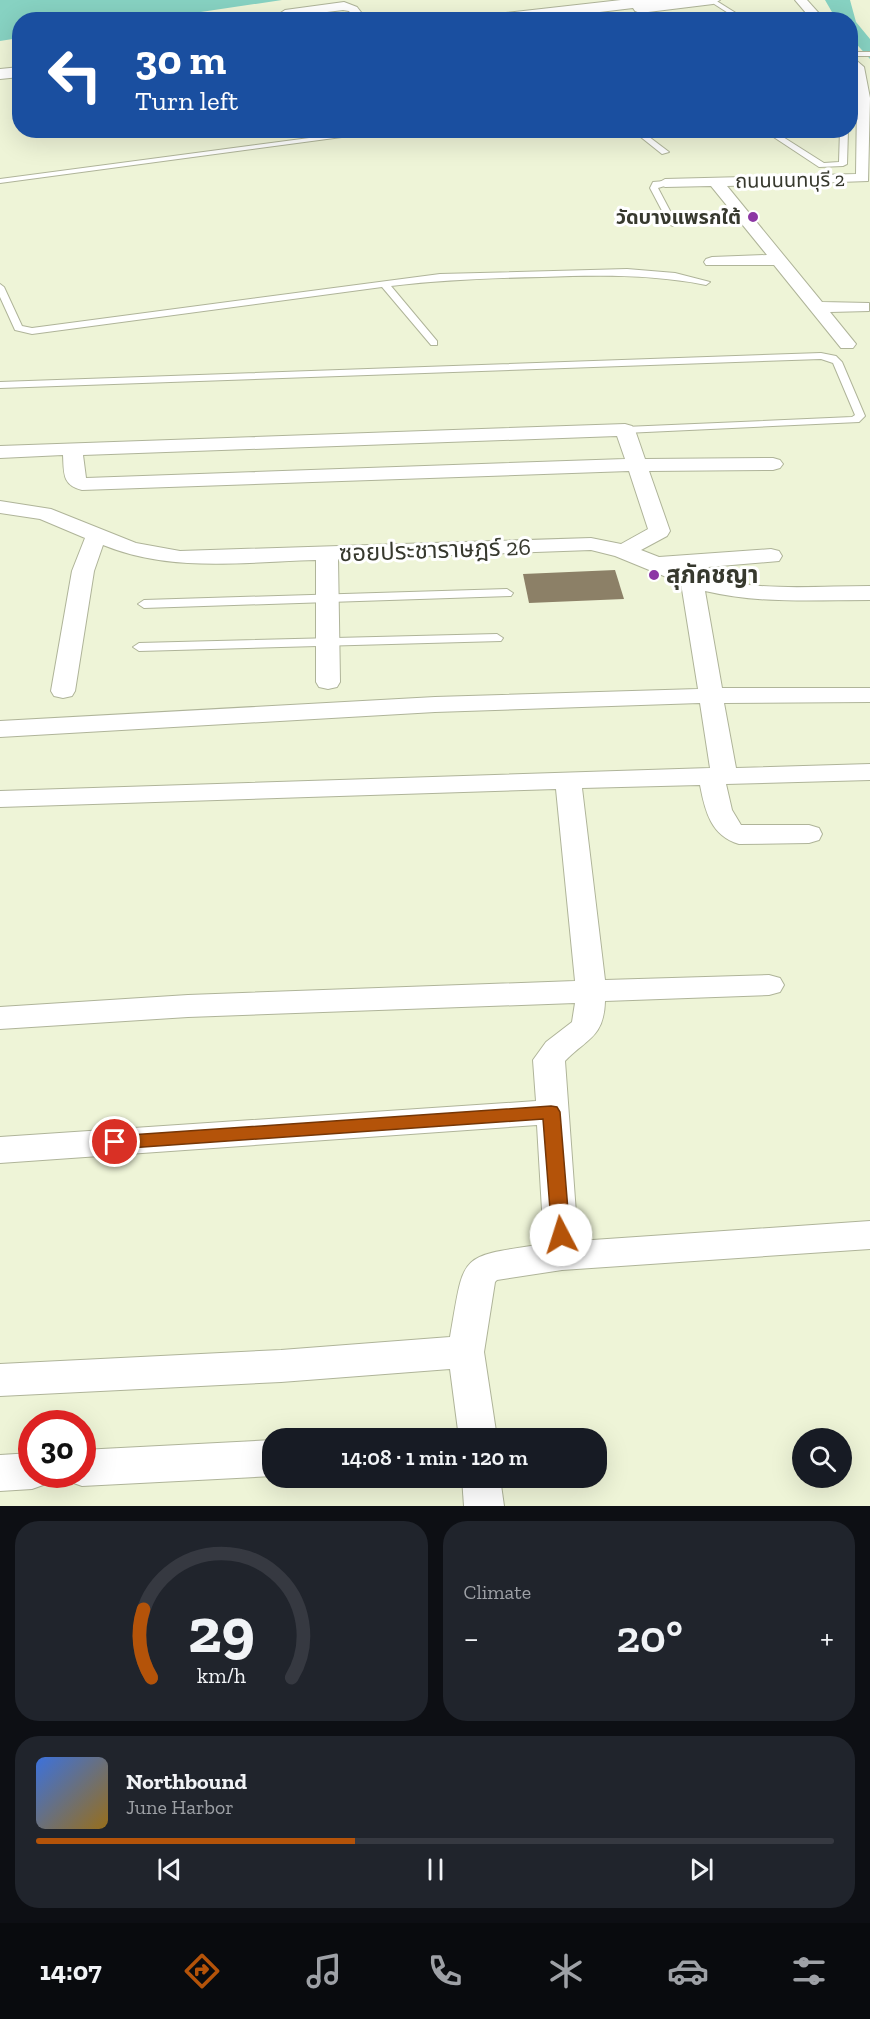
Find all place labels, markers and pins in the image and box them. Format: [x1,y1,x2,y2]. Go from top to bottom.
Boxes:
place label: วัดบางแพรกใต้ [616,205,741,229]
marker: วัดบางแพรกใต้ [746,210,760,224]
place label: สุภัคชญา [666,560,759,590]
marker: สุภัคชญา [647,568,661,582]
pin [89,1116,140,1167]

